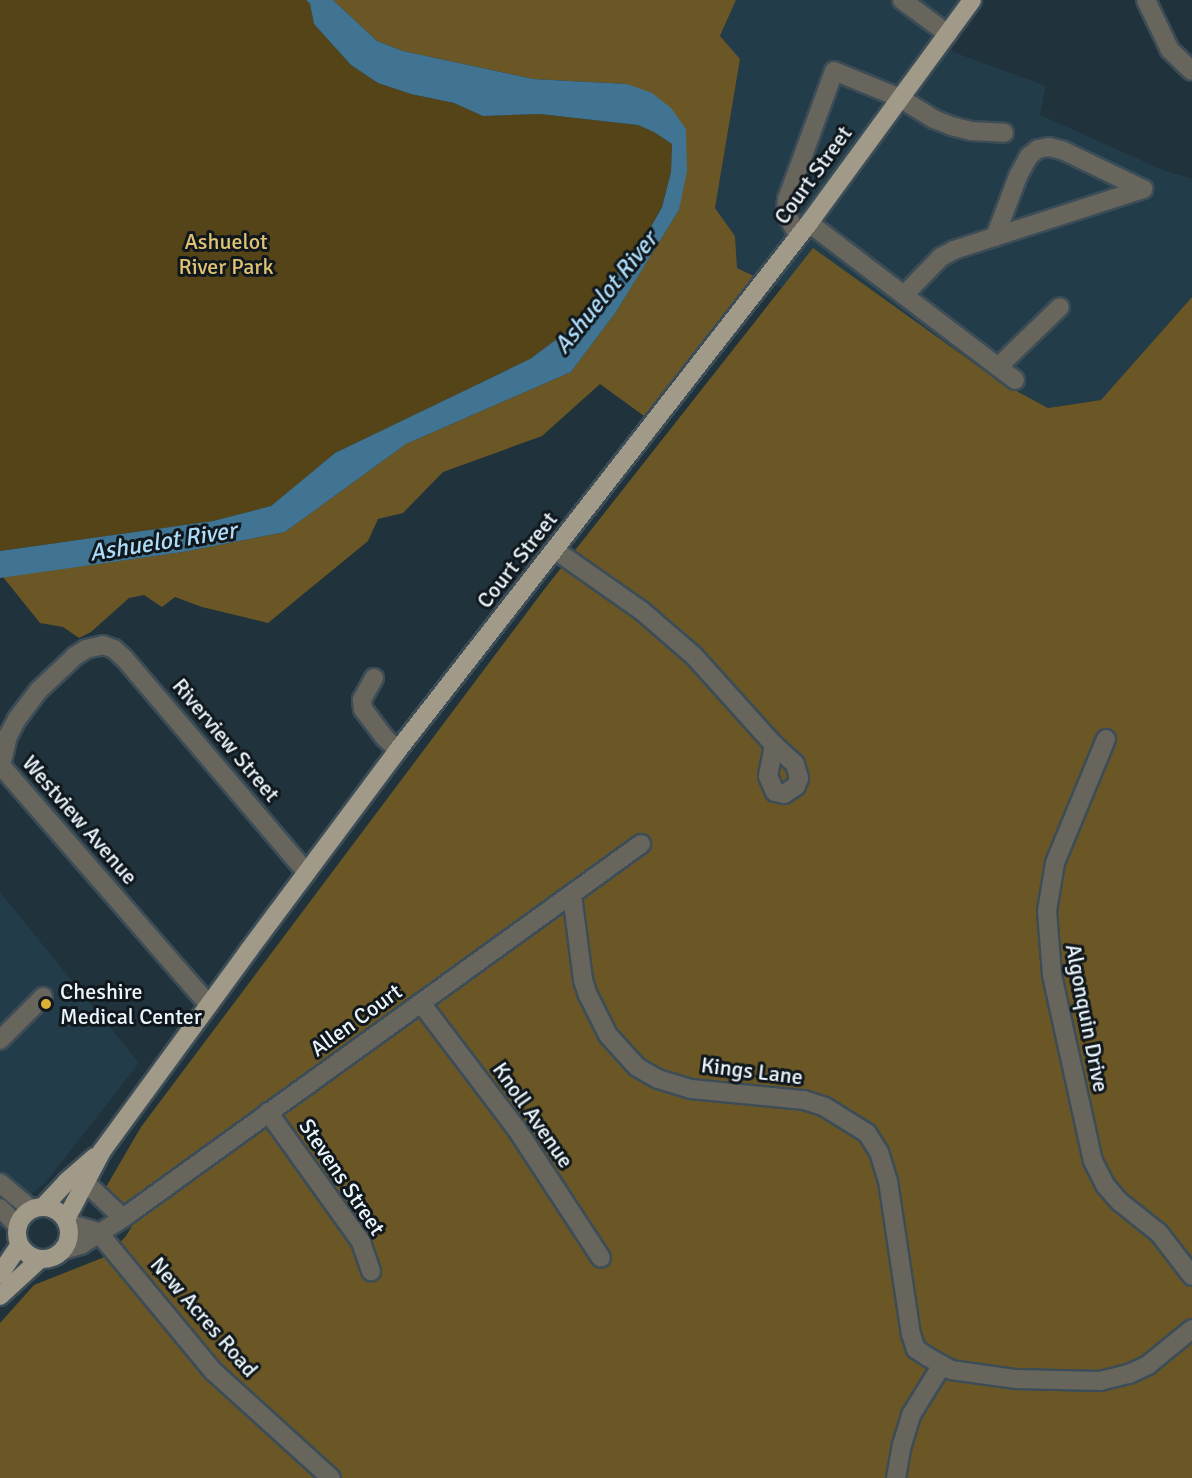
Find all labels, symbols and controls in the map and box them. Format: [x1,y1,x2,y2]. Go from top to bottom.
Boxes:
street label: Court Street [769,121,857,229]
water label: Ashuelot River [548,226,664,360]
park label: Ashuelot River Park [179,228,273,280]
street label: Court Street [471,507,563,613]
water label: Ashuelot River [88,516,238,568]
street label: Riverview Street [167,673,285,807]
street label: Westview Avenue [17,750,143,890]
street label: Algonquin Drive [1060,942,1114,1094]
place label: Cheshire Medical Center [60,978,202,1030]
street label: Allen Court [305,978,407,1062]
marker: Cheshire Medical Center [37,995,55,1013]
street label: Kings Lane [699,1052,805,1090]
street label: Knoll Avenue [487,1057,579,1173]
street label: Stevens Street [293,1114,391,1240]
street label: New Acres Road [145,1252,263,1382]

